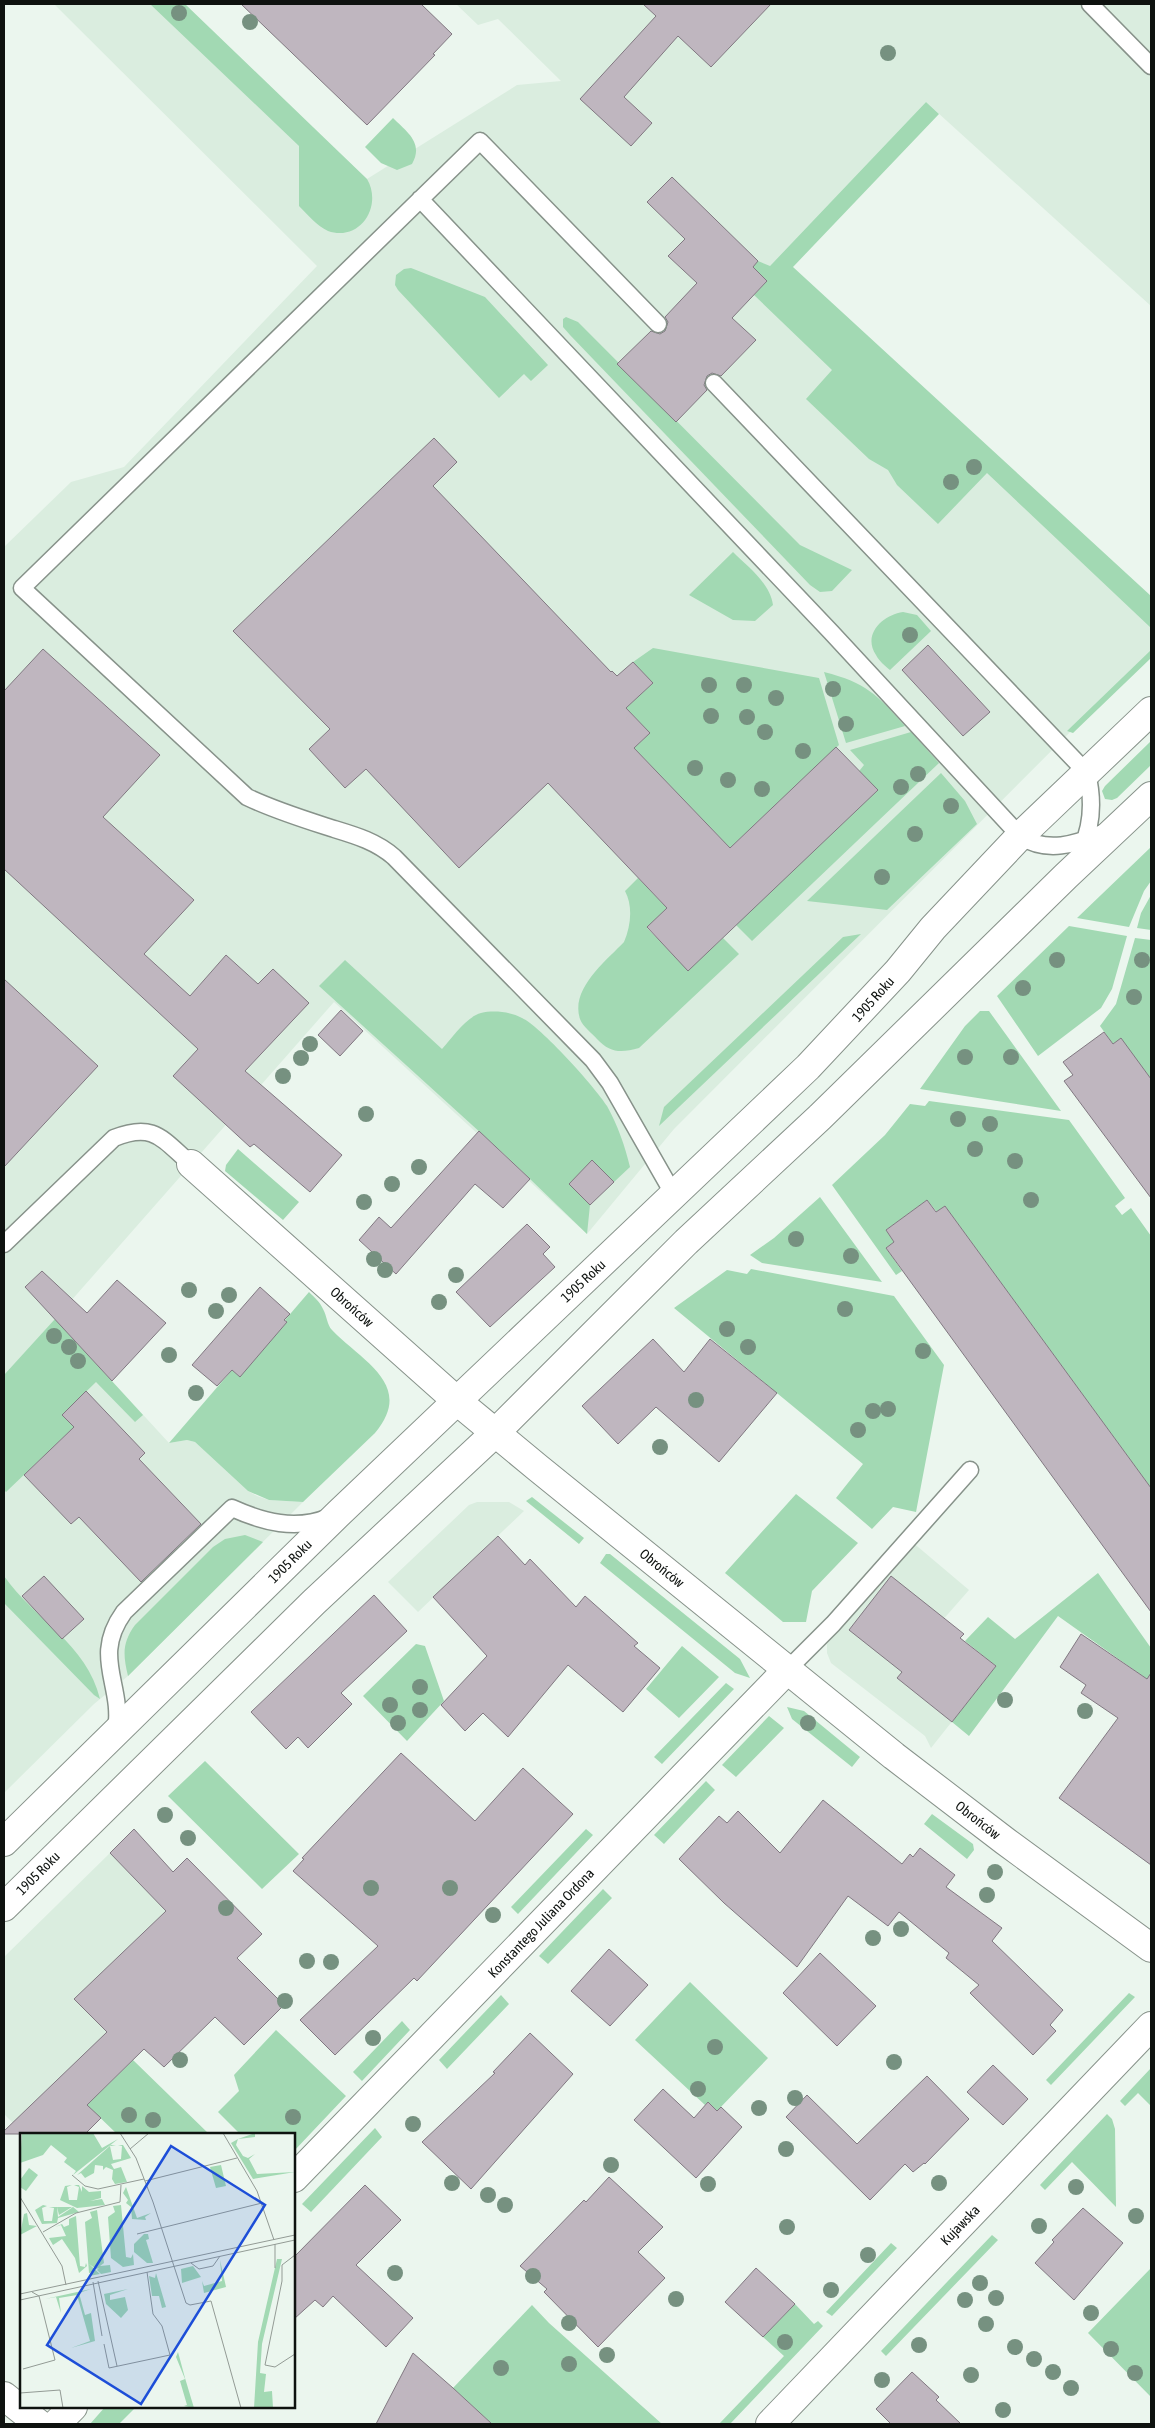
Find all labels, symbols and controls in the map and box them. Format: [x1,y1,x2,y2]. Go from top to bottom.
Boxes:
street label: 1905 Roku [849,973,897,1025]
street label: 1905 Roku [558,1256,608,1306]
street label: Obrońców [327,1284,377,1331]
street label: 1905 Roku [265,1536,315,1586]
street label: Obrońców [637,1545,688,1591]
street label: Obrońców [952,1798,1004,1843]
street label: 1905 Roku [13,1848,63,1898]
street label: Konstantego Juliana Ordona [485,1865,597,1981]
inset map [20,2133,295,2408]
street label: Kujawska [937,2202,983,2248]

